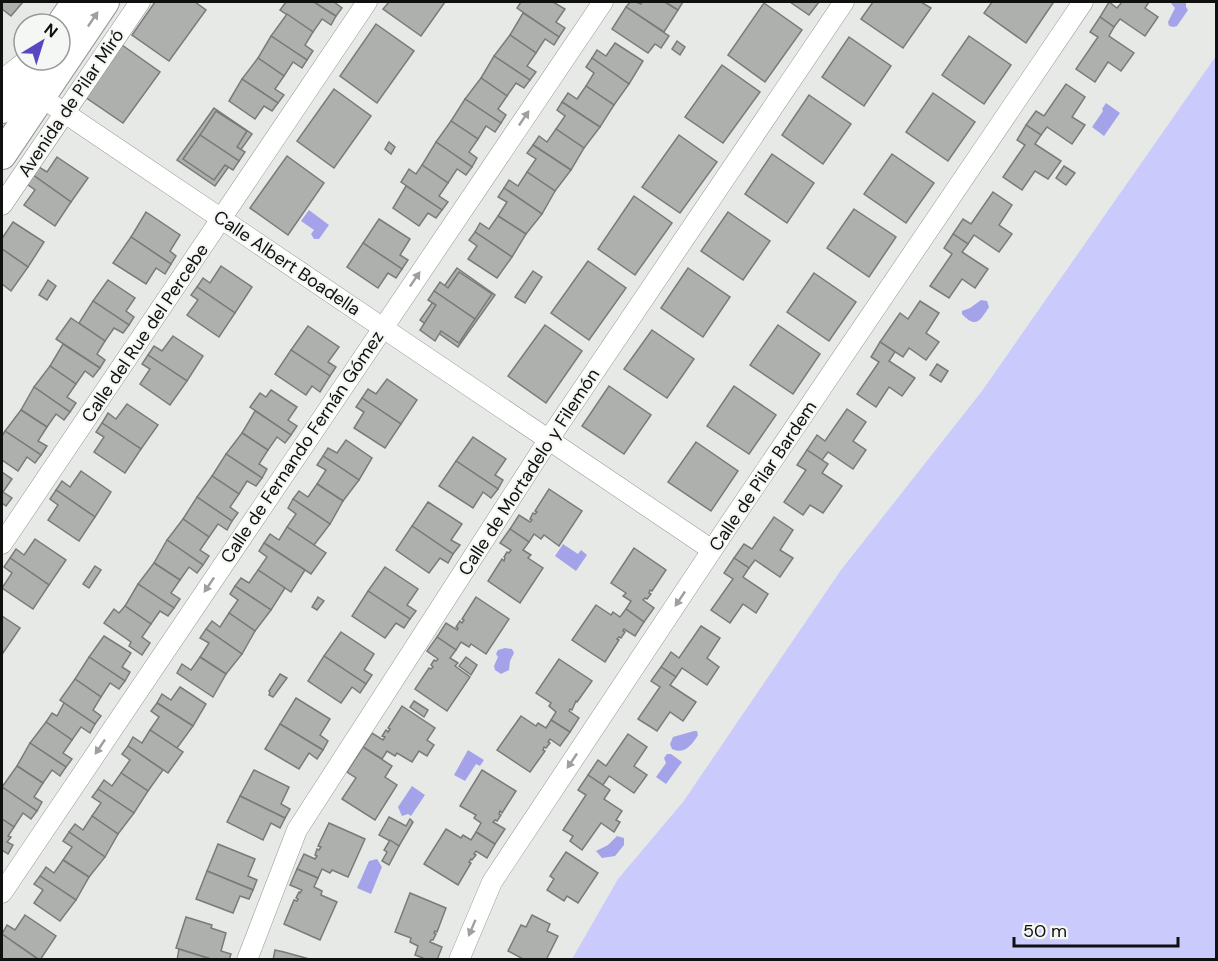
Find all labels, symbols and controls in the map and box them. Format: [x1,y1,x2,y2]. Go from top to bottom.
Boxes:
one-way arrow [87,11,98,27]
north arrow [12,12,72,72]
text: N [40,19,62,42]
street label: Avenida de Pilar Miró [13,24,129,182]
one-way arrow [519,109,530,126]
street label: Calle Albert Boadella [209,205,365,321]
street label: Calle del Rue del Percebe [76,239,214,427]
one-way arrow [410,271,421,288]
street label: Calle de Fernando Fernán Gómez [215,326,389,568]
street label: Calle de Mortadelo y Filemón [453,364,605,580]
street label: Calle de Pilar Bardem [704,396,822,556]
one-way arrow [204,577,215,593]
one-way arrow [675,591,686,607]
one-way arrow [95,739,106,755]
one-way arrow [567,753,578,769]
scale bar [1014,910,1178,948]
one-way arrow [467,919,477,937]
text: 50 m [1023,919,1067,943]

